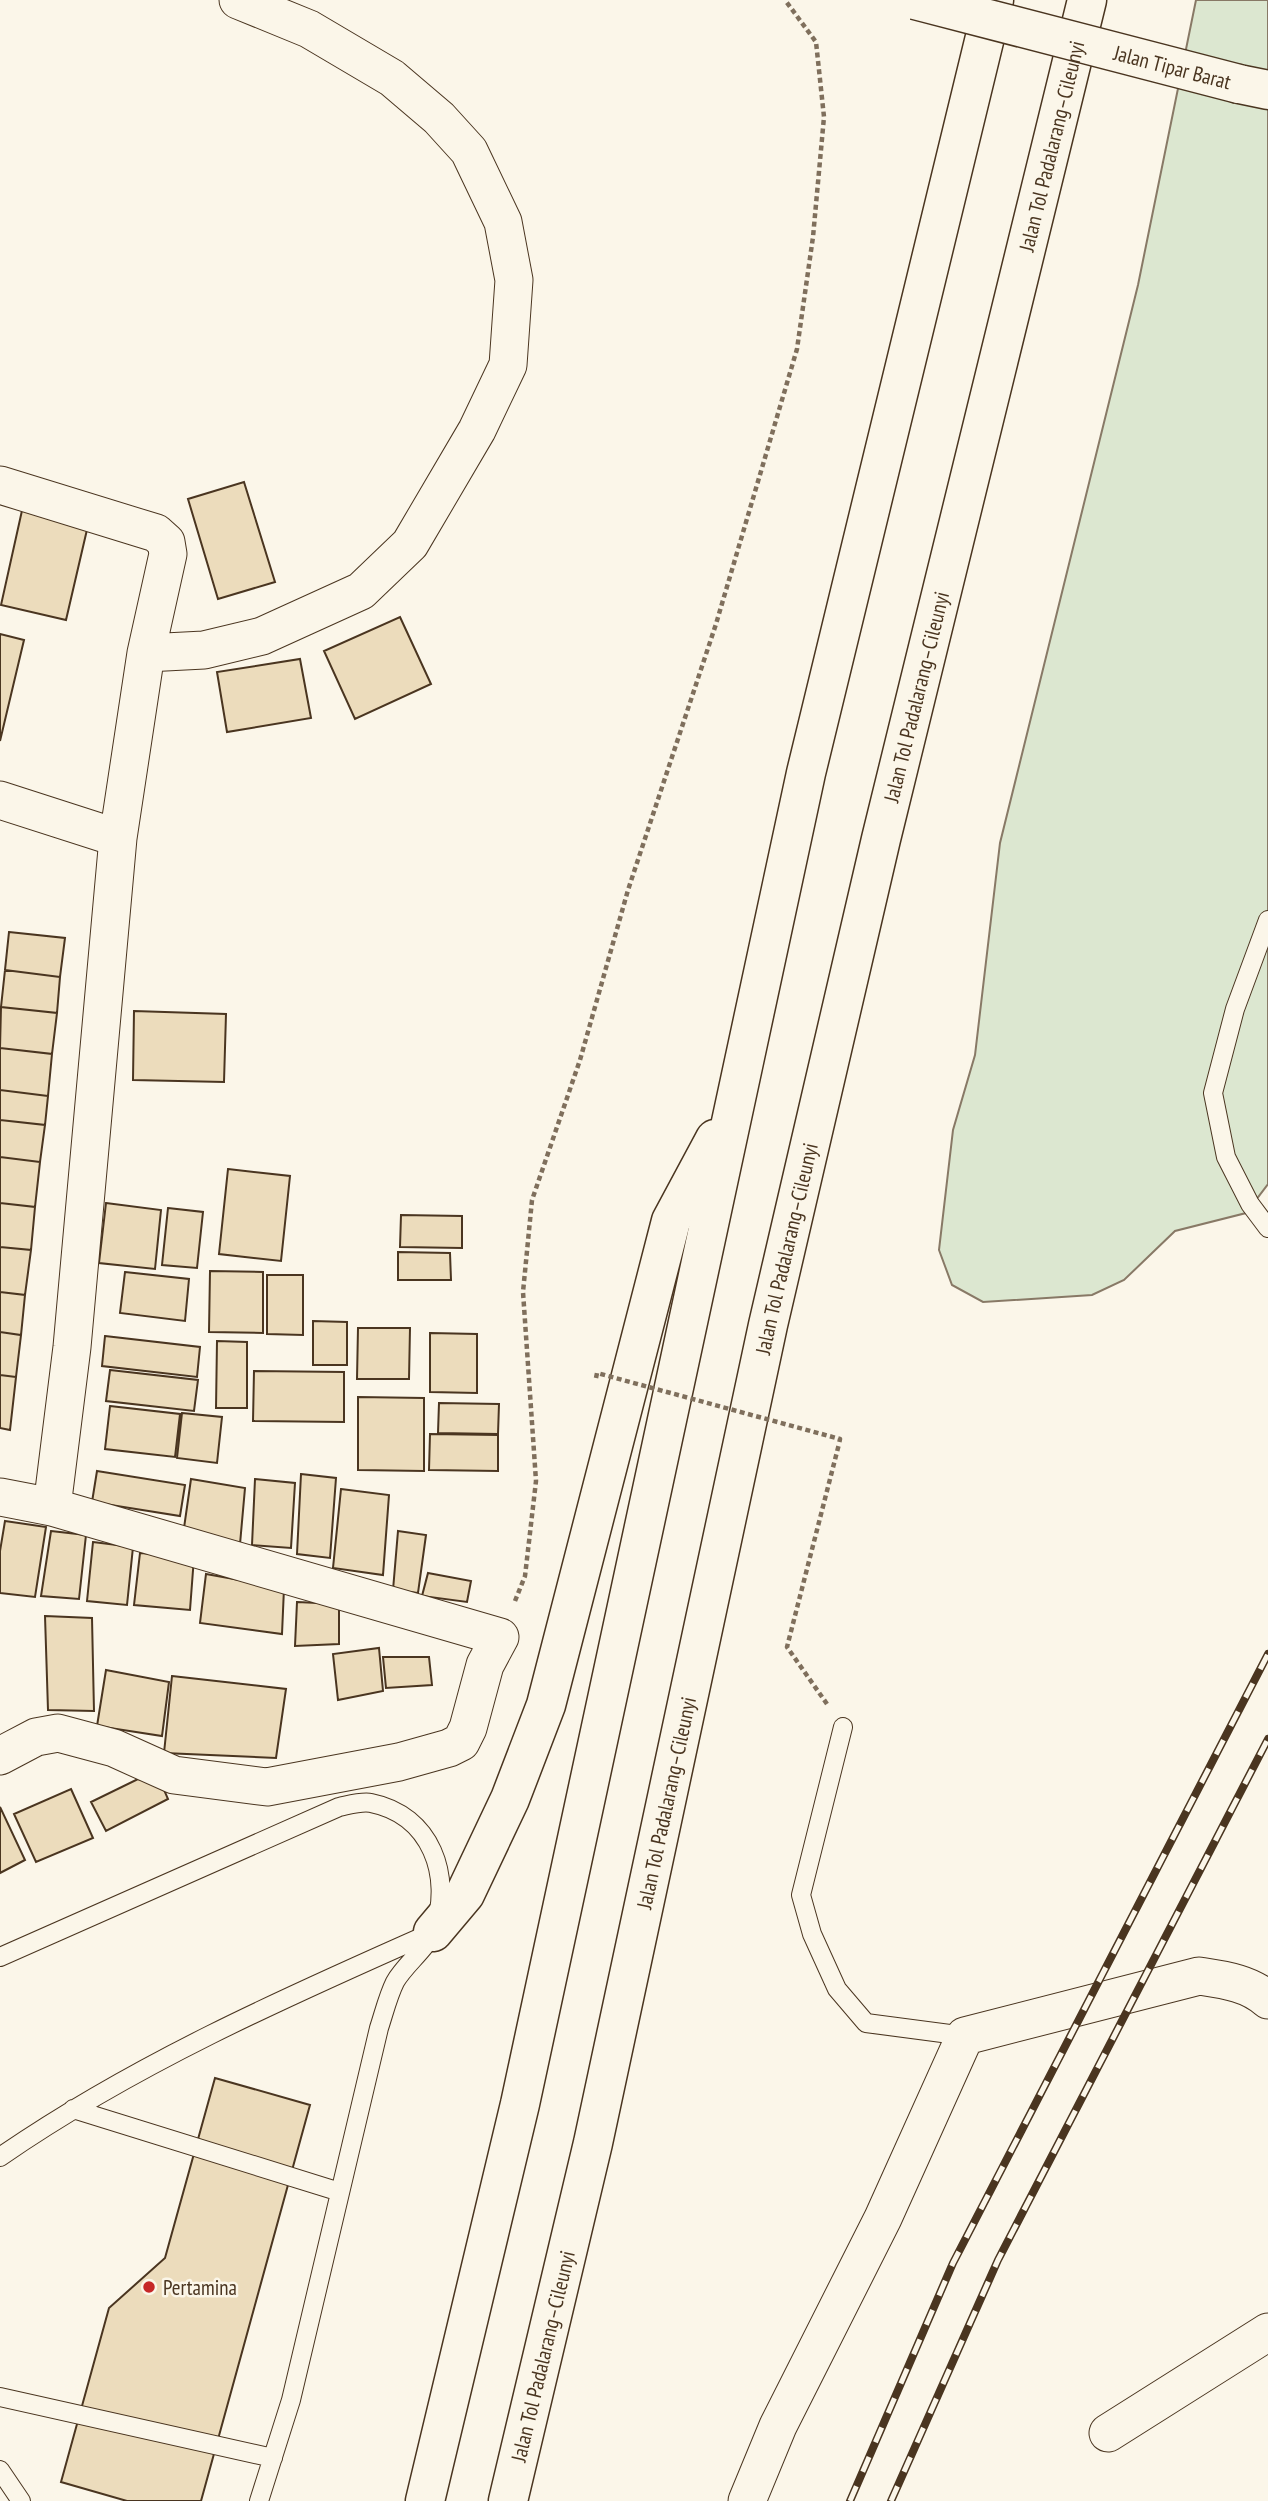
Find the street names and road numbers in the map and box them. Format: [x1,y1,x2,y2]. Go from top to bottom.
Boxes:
street label: Jalan Tol Padalarang–Cileunyi [1012,38,1090,255]
street label: Jalan Tipar Barat [1110,38,1234,95]
street label: Jalan Tol Padalarang–Cileunyi [877,589,955,806]
street label: Jalan Tol Padalarang–Cileunyi [748,1140,823,1358]
street label: Jalan Tol Padalarang–Cileunyi [630,1694,702,1912]
street label: Jalan Tol Padalarang–Cileunyi [504,2248,580,2465]

